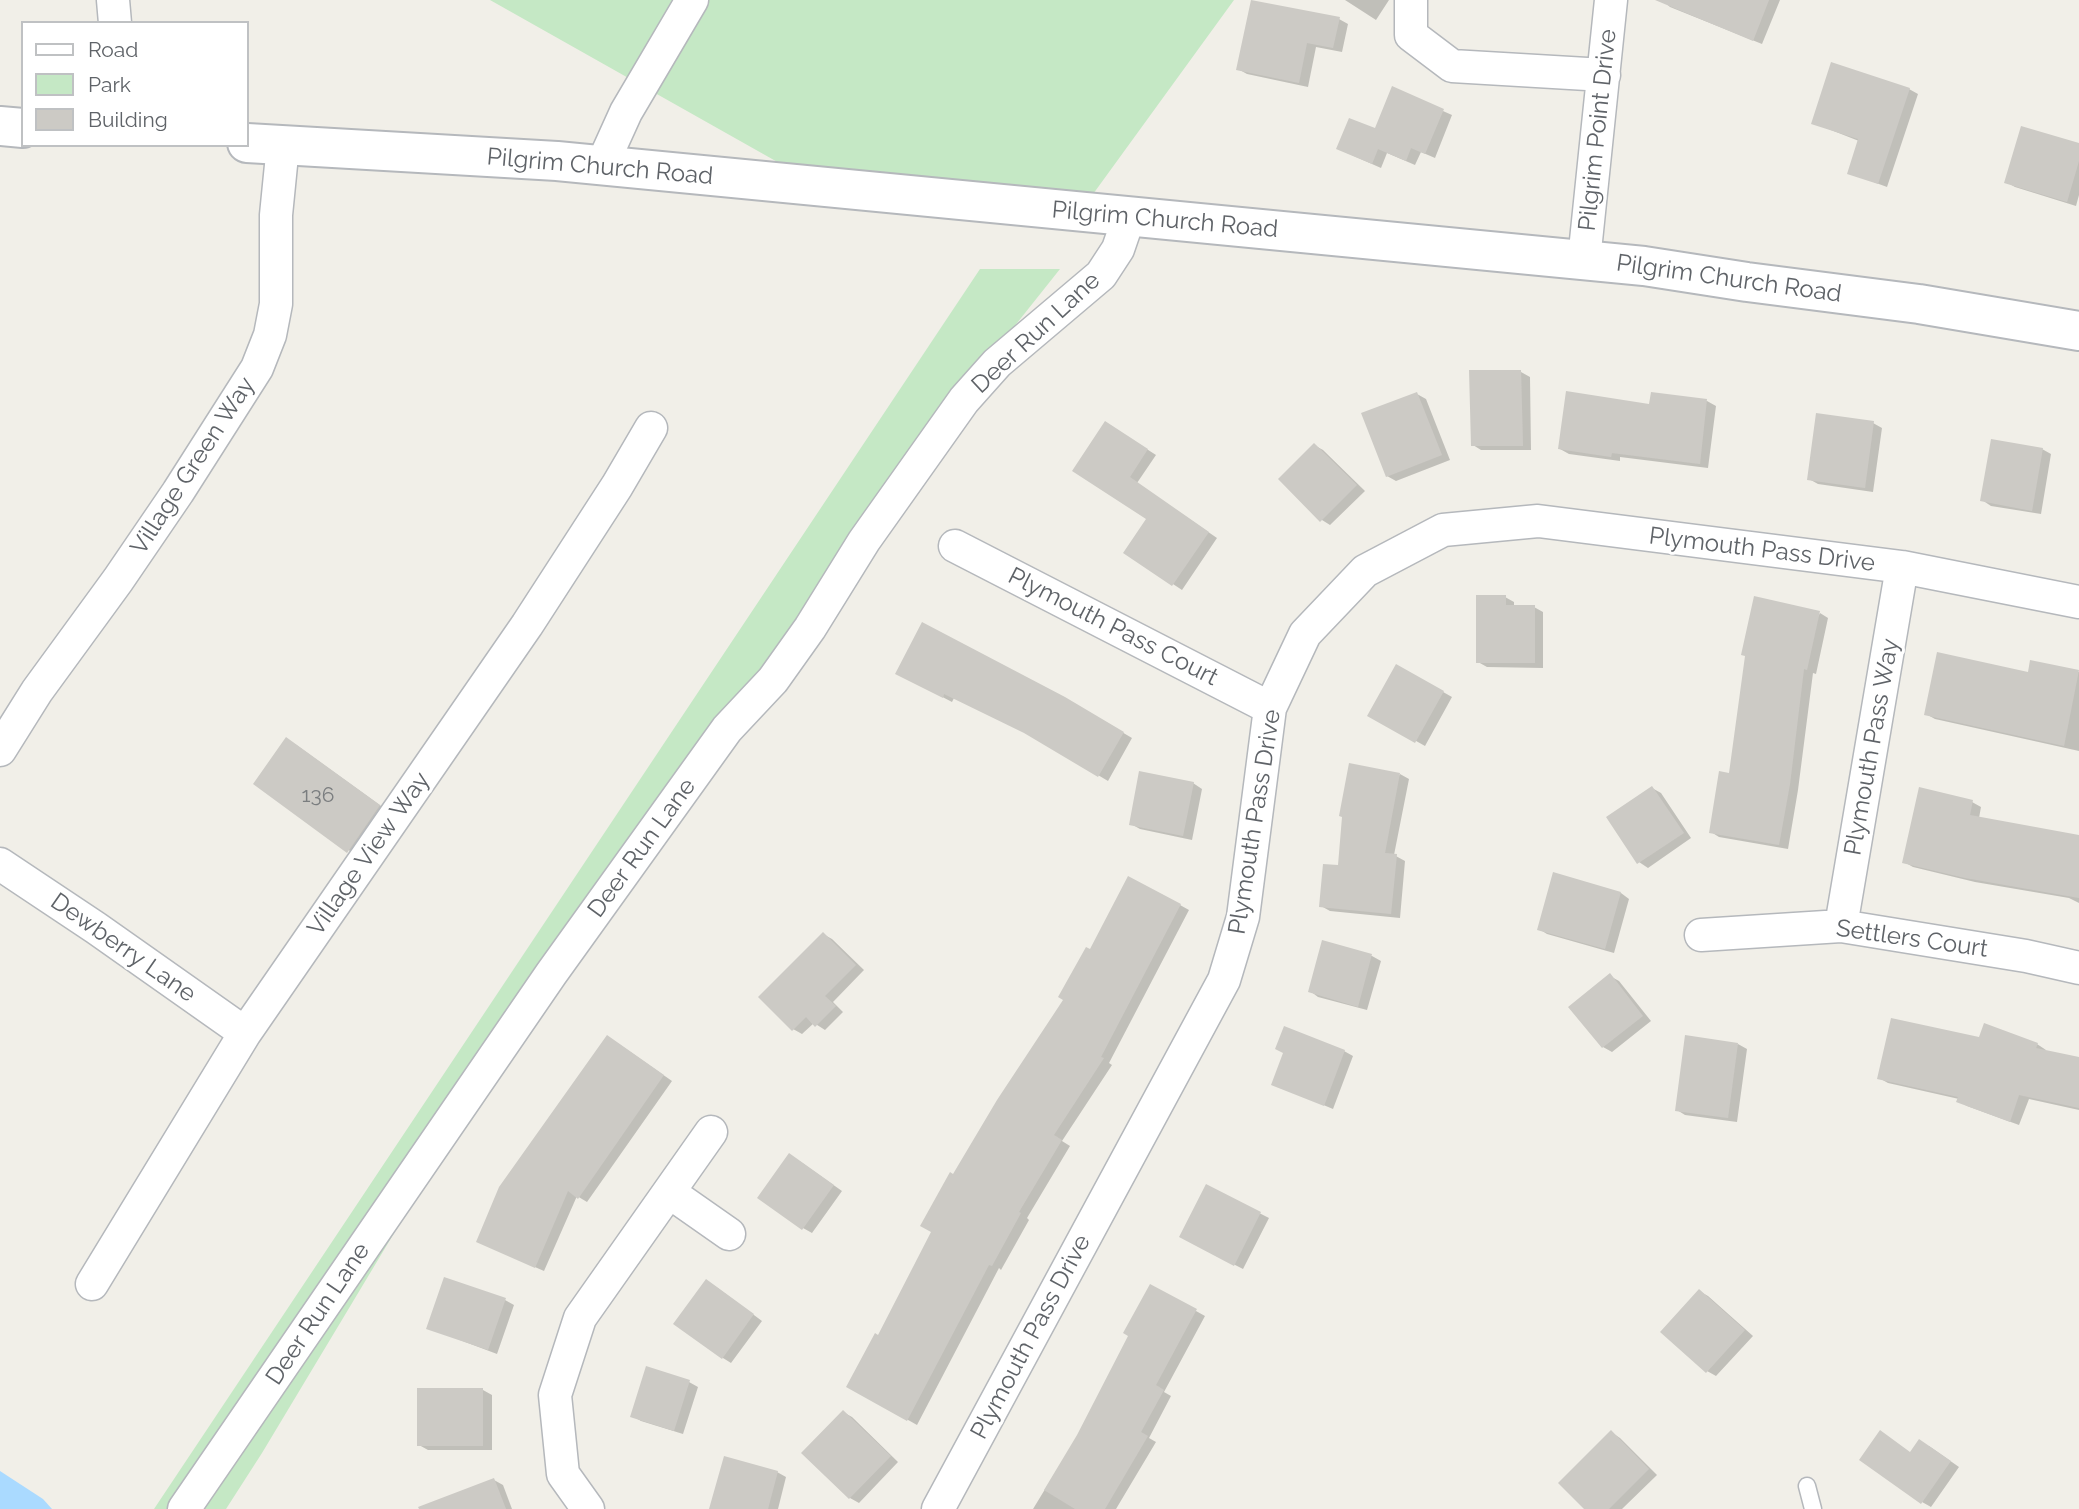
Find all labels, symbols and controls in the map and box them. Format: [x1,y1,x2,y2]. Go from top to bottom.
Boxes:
legend [21,21,248,147]
street label: Pilgrim Point Drive [1573,28,1623,232]
text: Road [88,37,138,62]
text: Park [88,72,131,97]
text: Building [88,107,168,132]
street label: Pilgrim Church Road [486,143,714,191]
street label: Pilgrim Church Road [1051,196,1279,244]
street label: Pilgrim Church Road [1615,249,1843,309]
street label: Deer Run Lane [966,266,1106,400]
street label: Village Green Way [125,372,261,560]
street label: Plymouth Pass Drive [1647,522,1877,578]
street label: Plymouth Pass Court [1003,562,1223,692]
street label: Plymouth Pass Way [1839,636,1905,858]
street label: Plymouth Pass Drive [1223,708,1287,936]
street label: Village View Way [302,767,436,941]
street label: Deer Run Lane [582,773,702,923]
house number: 136 [302,783,334,809]
street label: Dewberry Lane [45,887,201,1009]
street label: Settlers Court [1834,914,1990,964]
street label: Plymouth Pass Drive [965,1230,1097,1444]
street label: Deer Run Lane [260,1238,376,1390]

